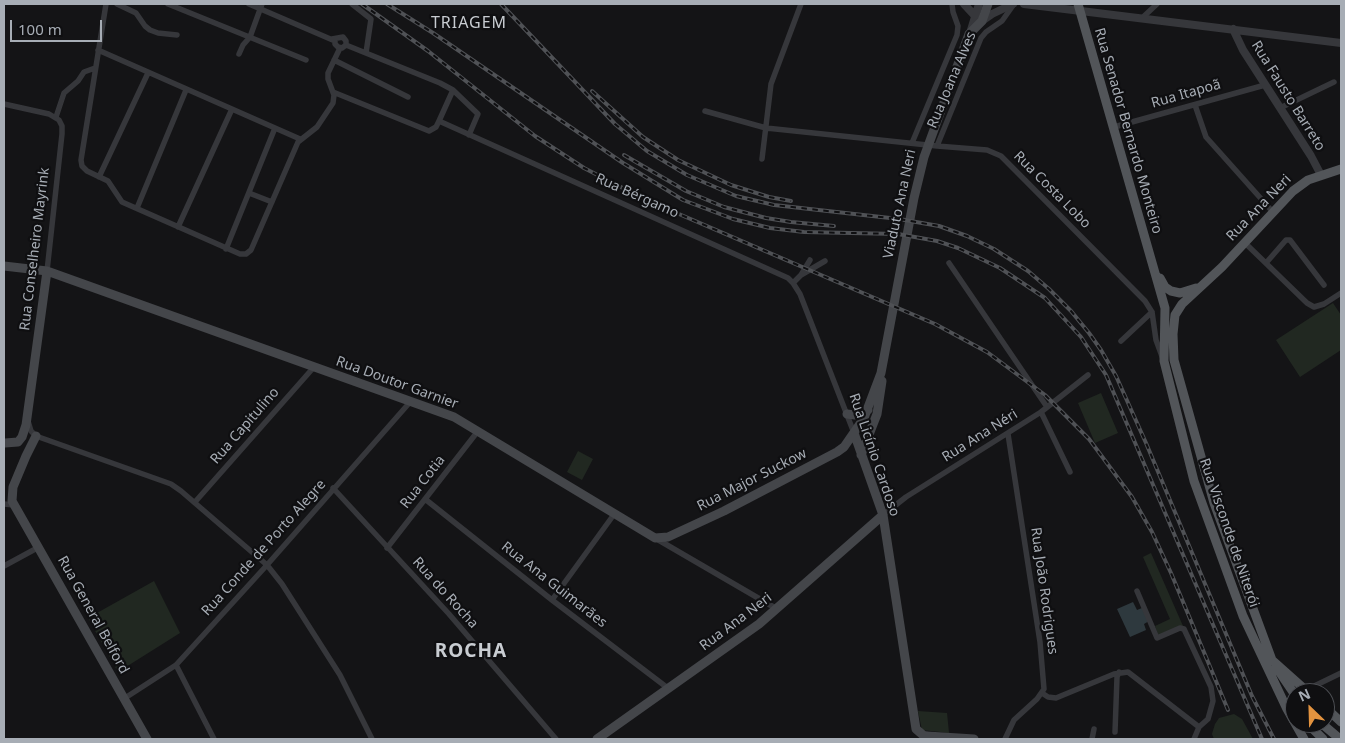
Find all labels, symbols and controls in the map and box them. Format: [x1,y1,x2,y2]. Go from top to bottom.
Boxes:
scale bar [12,10,105,42]
district label: TRIAGEM [430,13,508,33]
text: 100 m [18,19,62,39]
street label: Rua Senador Bernardo Monteiro [1091,26,1165,236]
street label: Rua Joana Alves [924,29,980,131]
street label: Rua Fausto Barreto [1247,38,1329,154]
street label: Rua Itapoã [1149,76,1223,112]
street label: Viaduto Ana Neri [880,148,920,260]
street label: Rua Costa Lobo [1010,148,1094,232]
street label: Rua Conselheiro Mayrink [17,167,53,331]
street label: Rua Bérgamo [593,170,681,222]
street label: Rua Ana Neri [1223,171,1295,245]
street label: Rua Doutor Garnier [334,353,460,413]
street label: Rua Capitulino [207,384,283,468]
street label: Rua Licínio Cardoso [845,391,903,519]
street label: Rua Ana Néri [939,406,1021,466]
street label: Rua Major Suckow [694,445,810,515]
street label: Rua Cotia [397,452,449,512]
street label: Rua Visconde de Niterói [1196,456,1262,610]
street label: Rua Conde de Porto Alegre [198,476,330,620]
street label: Rua João Rodrigues [1027,526,1061,656]
street label: Rua Ana Guimarães [498,539,610,631]
street label: Rua General Belford [54,553,132,677]
street label: Rua do Rocha [409,554,481,632]
street label: Rua Ana Neri [697,589,775,655]
district label: ROCHA [434,641,508,663]
north arrow [1285,683,1335,733]
text: N [1295,684,1313,706]

